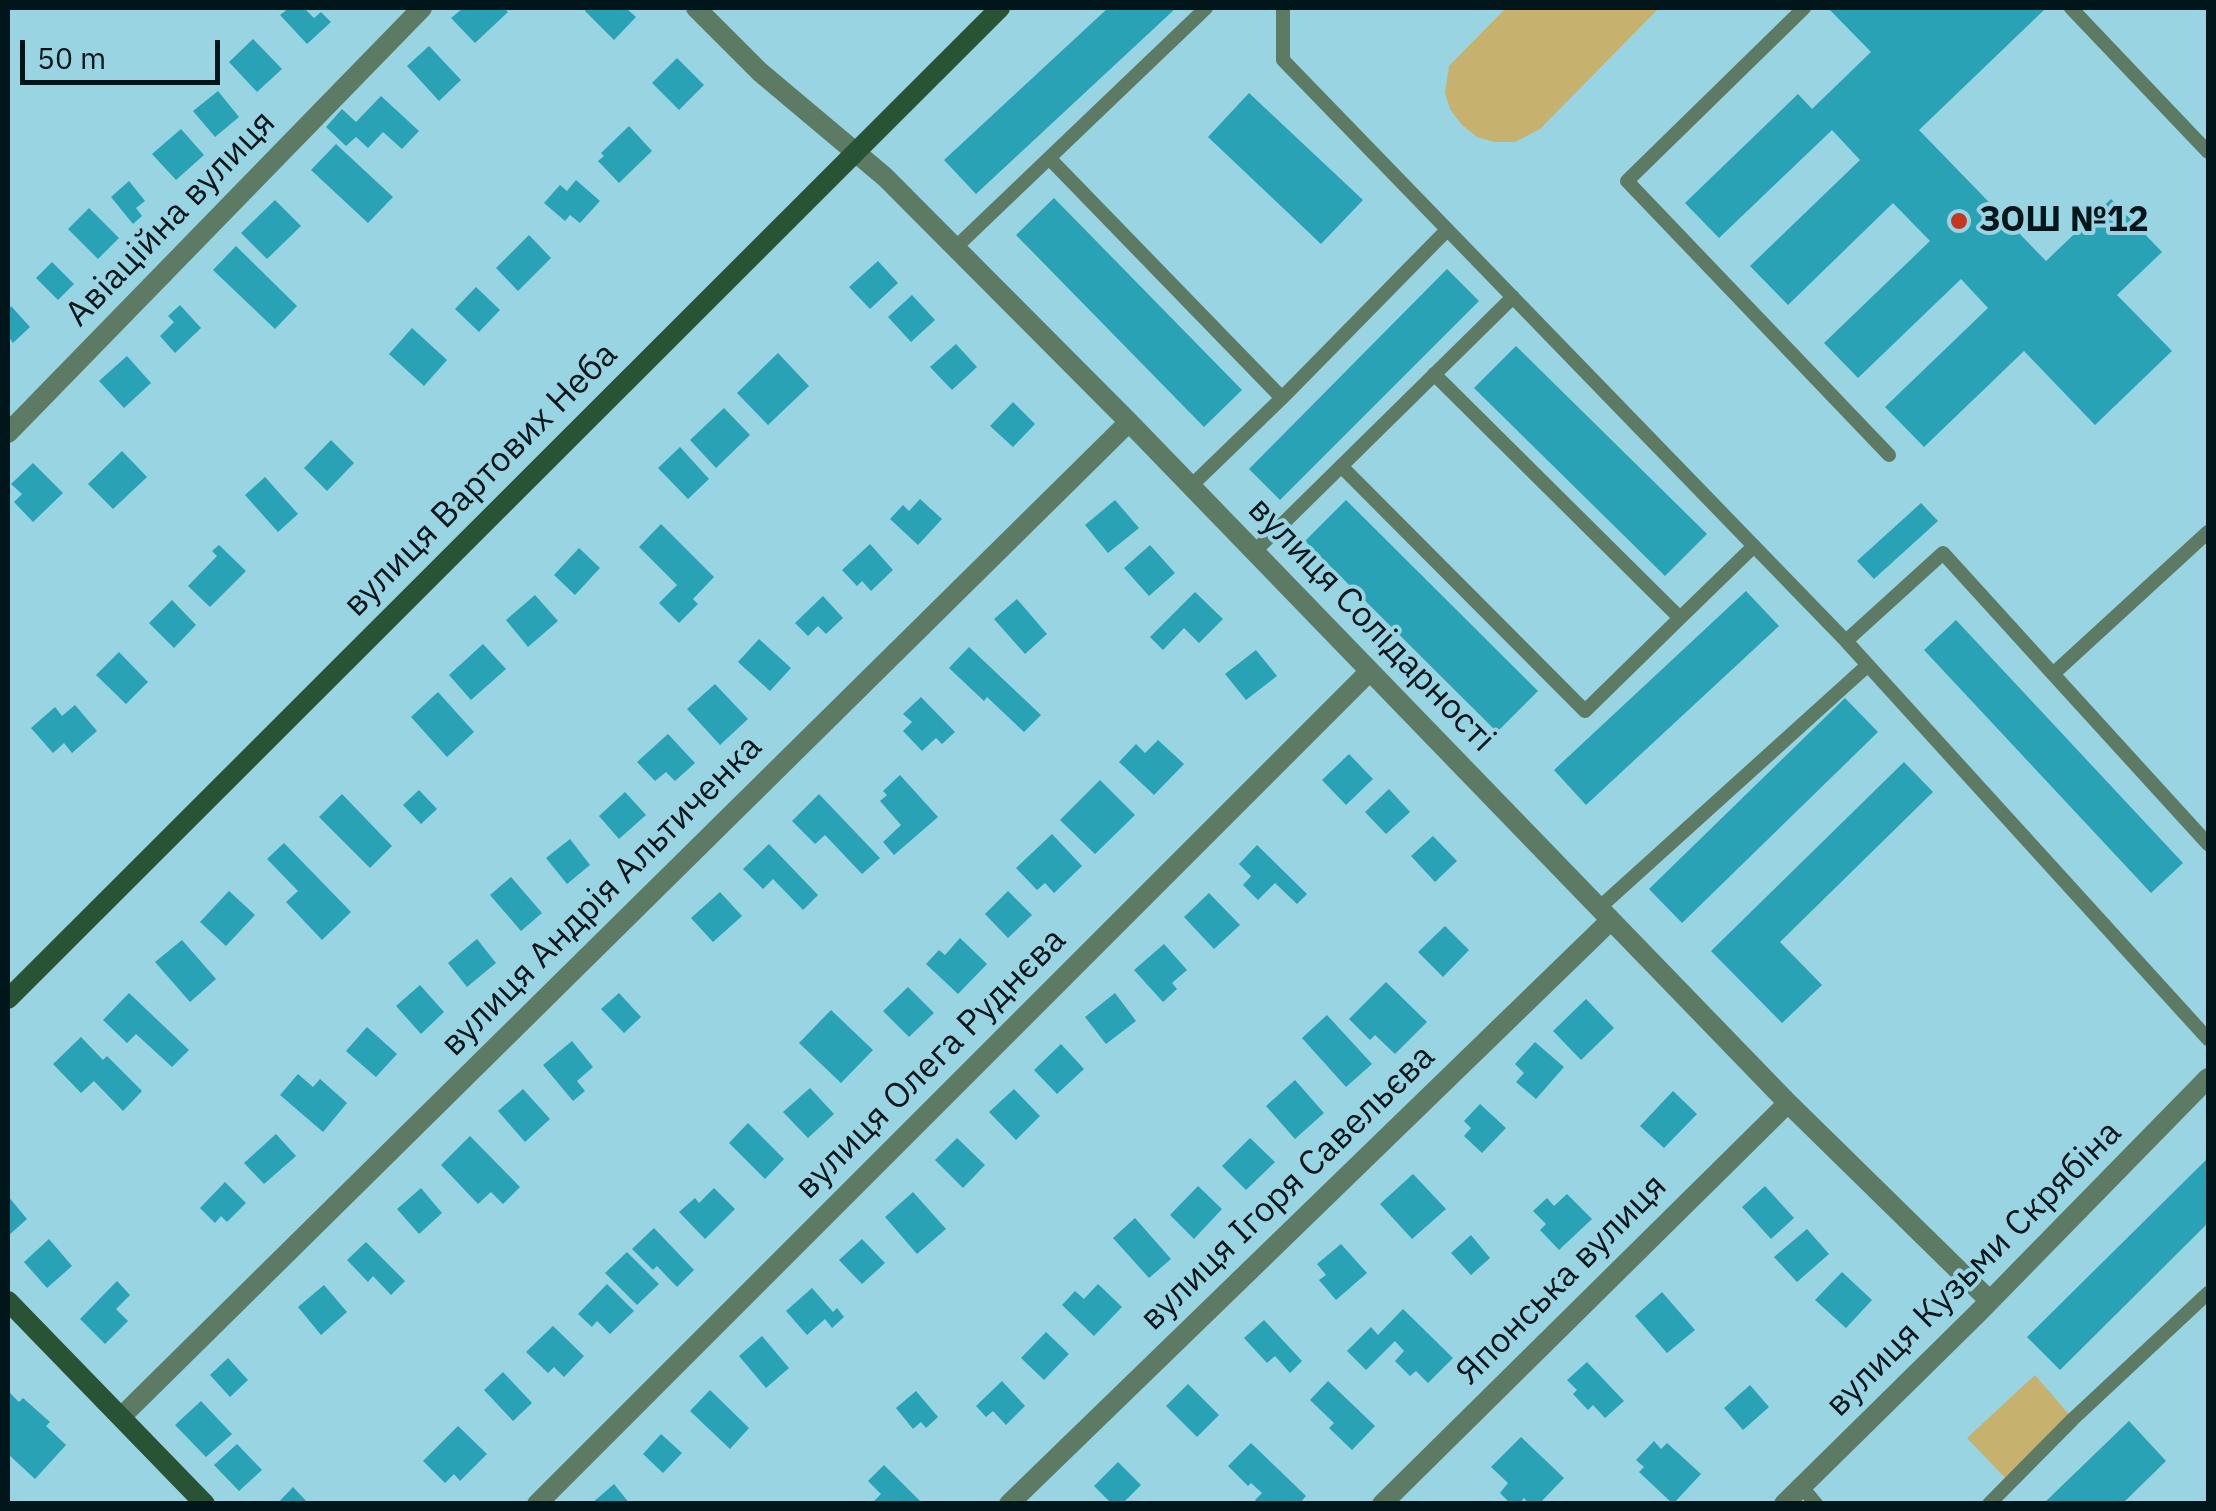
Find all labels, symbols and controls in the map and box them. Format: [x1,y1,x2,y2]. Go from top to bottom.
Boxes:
scale bar [25,20,225,82]
text: 50 m [37,38,106,77]
street label: Авіаційна вулиця [57,102,285,336]
place label: ЗОШ №12 [1979,200,2149,242]
marker: ЗОШ №12 [1948,210,1970,232]
street label: вулиця Вартових Неба [335,334,627,626]
street label: вулиця Солідарності [1239,489,1503,761]
street label: вулиця Андрія Альтиченка [433,727,771,1065]
street label: вулиця Олега Руднєва [787,920,1075,1208]
street label: вулиця Ігоря Савельєва [1132,1036,1444,1340]
street label: вулиця Кузьми Скрябіна [1817,1112,2131,1426]
street label: Японська вулиця [1448,1166,1676,1394]

